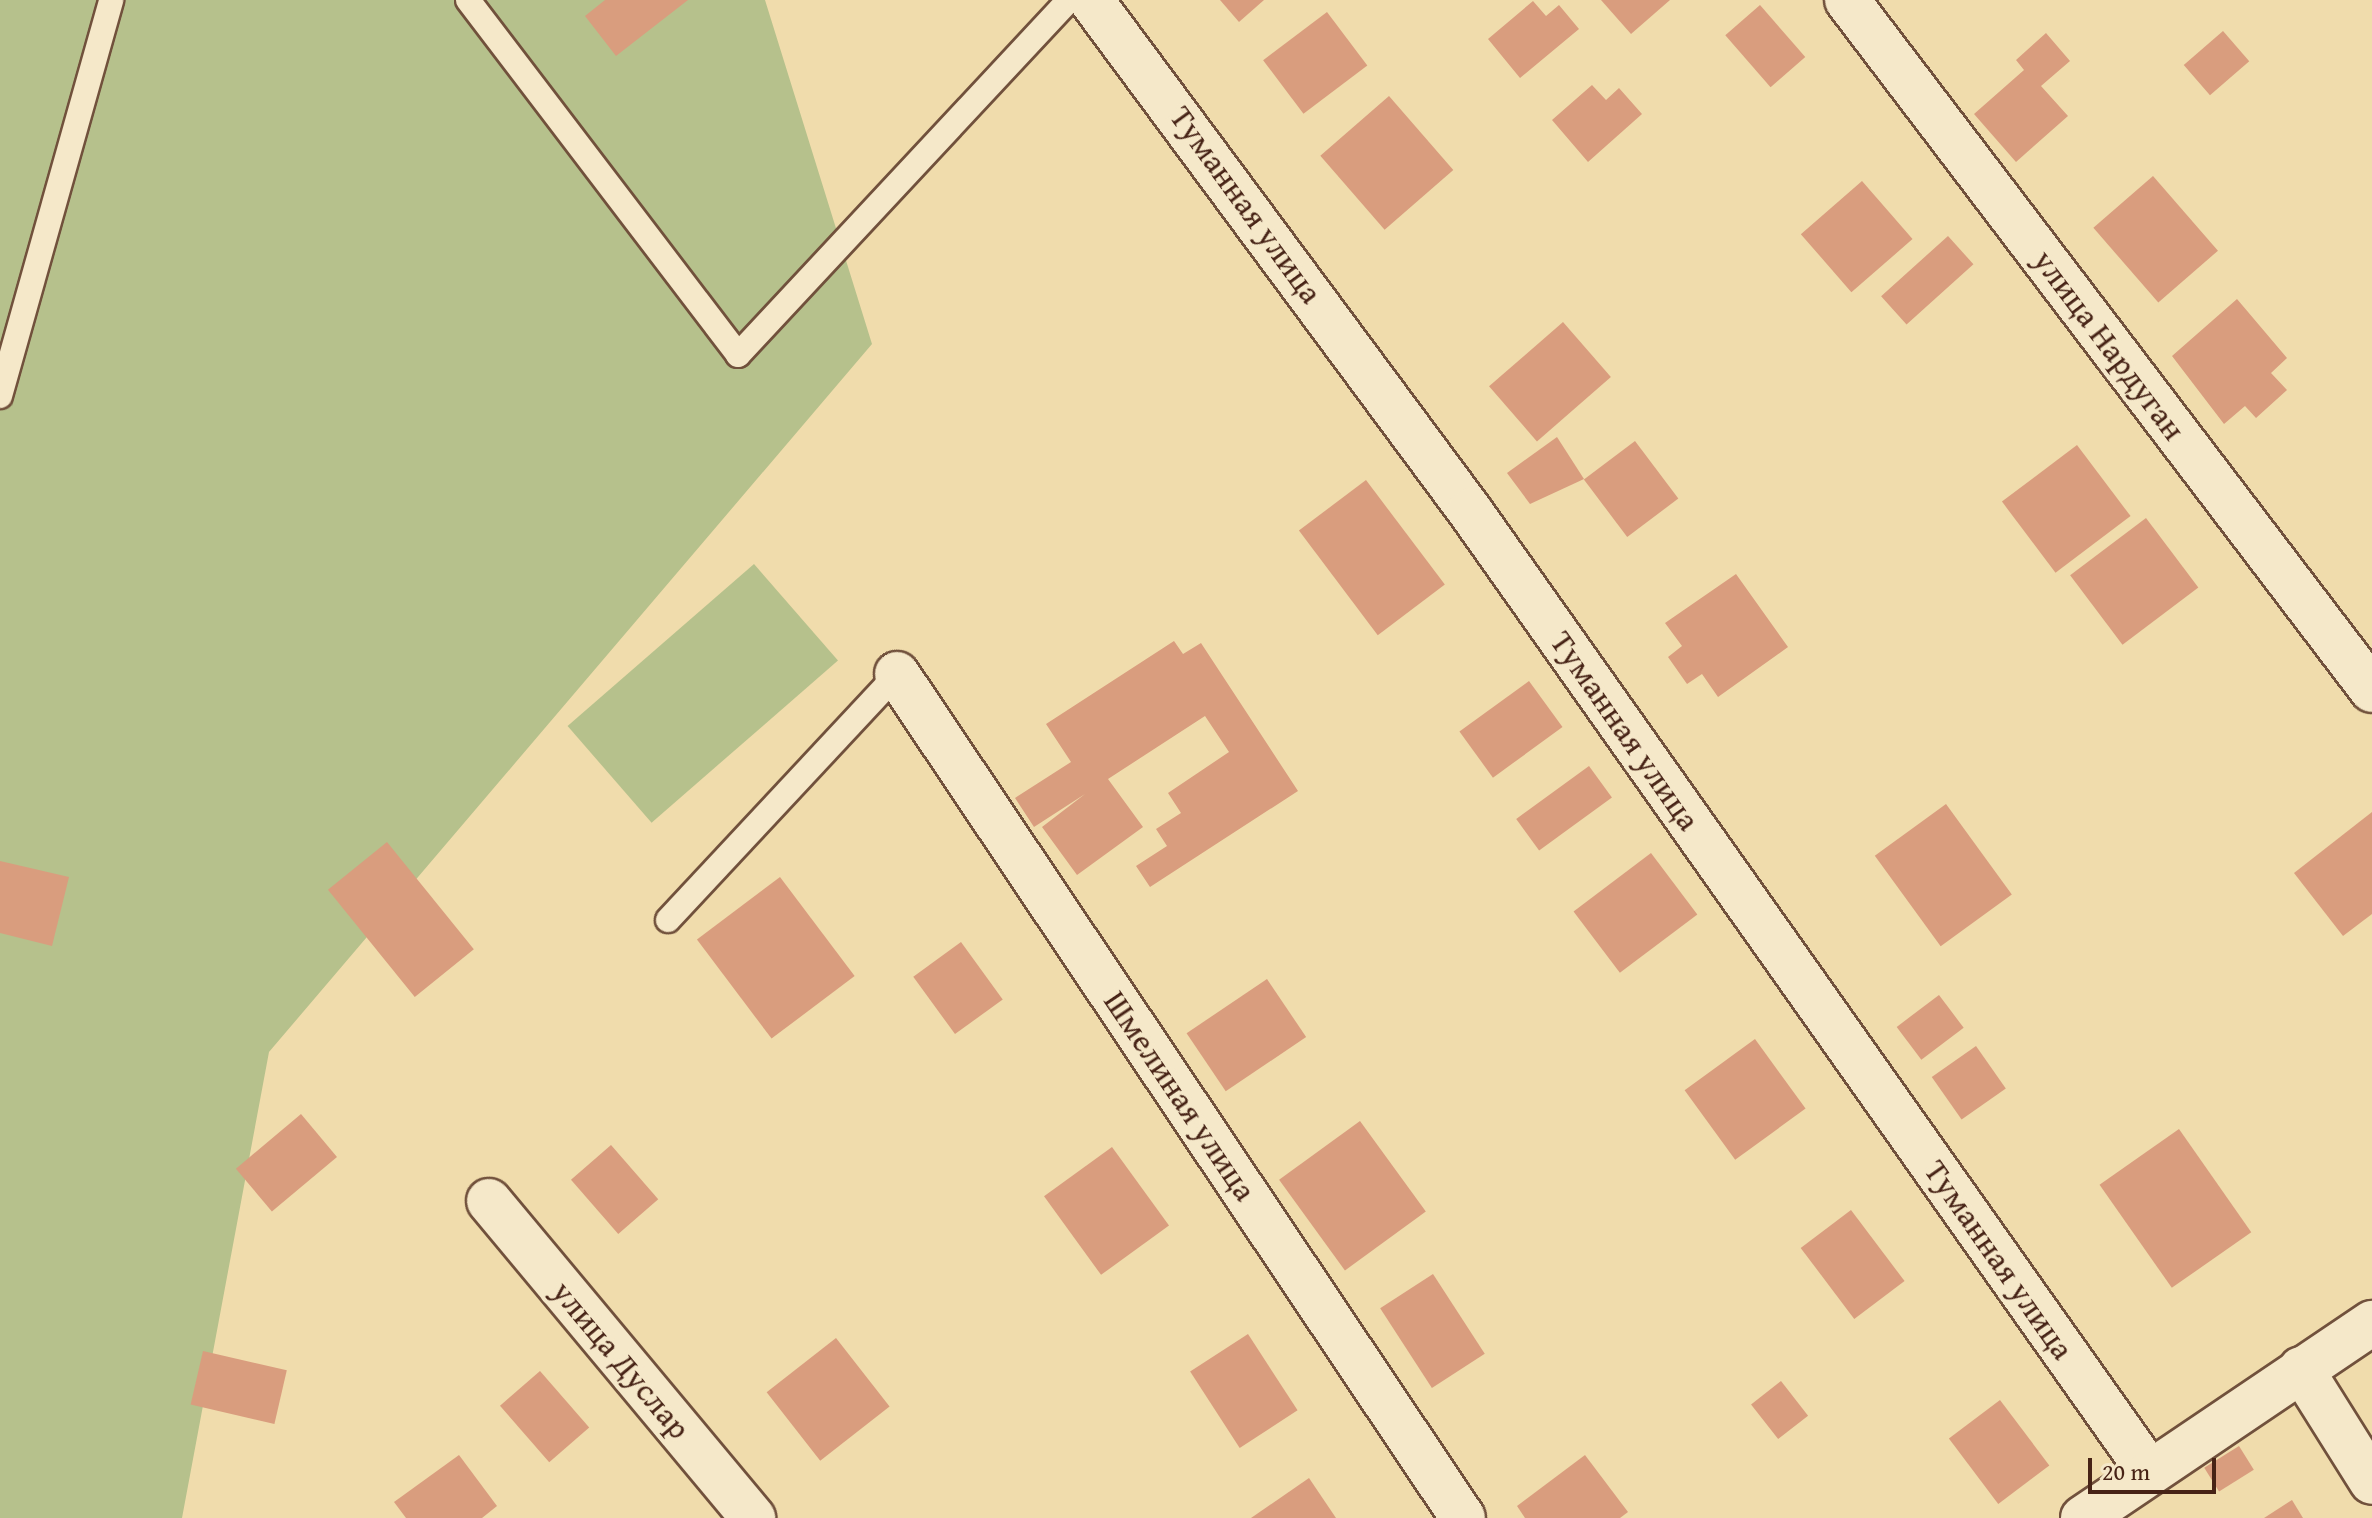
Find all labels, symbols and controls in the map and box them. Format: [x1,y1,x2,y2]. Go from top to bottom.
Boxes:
street label: Туманная улица [1162,99,1330,311]
street label: улица Нардуган [2025,242,2193,448]
street label: Туманная улица [1542,624,1708,838]
street label: Шмелиная улица [1096,984,1264,1208]
street label: Туманная улица [1916,1153,2082,1367]
street label: улица Дуслар [544,1273,698,1447]
scale bar [2092,1442,2220,1492]
text: 20 m [2102,1454,2150,1489]

